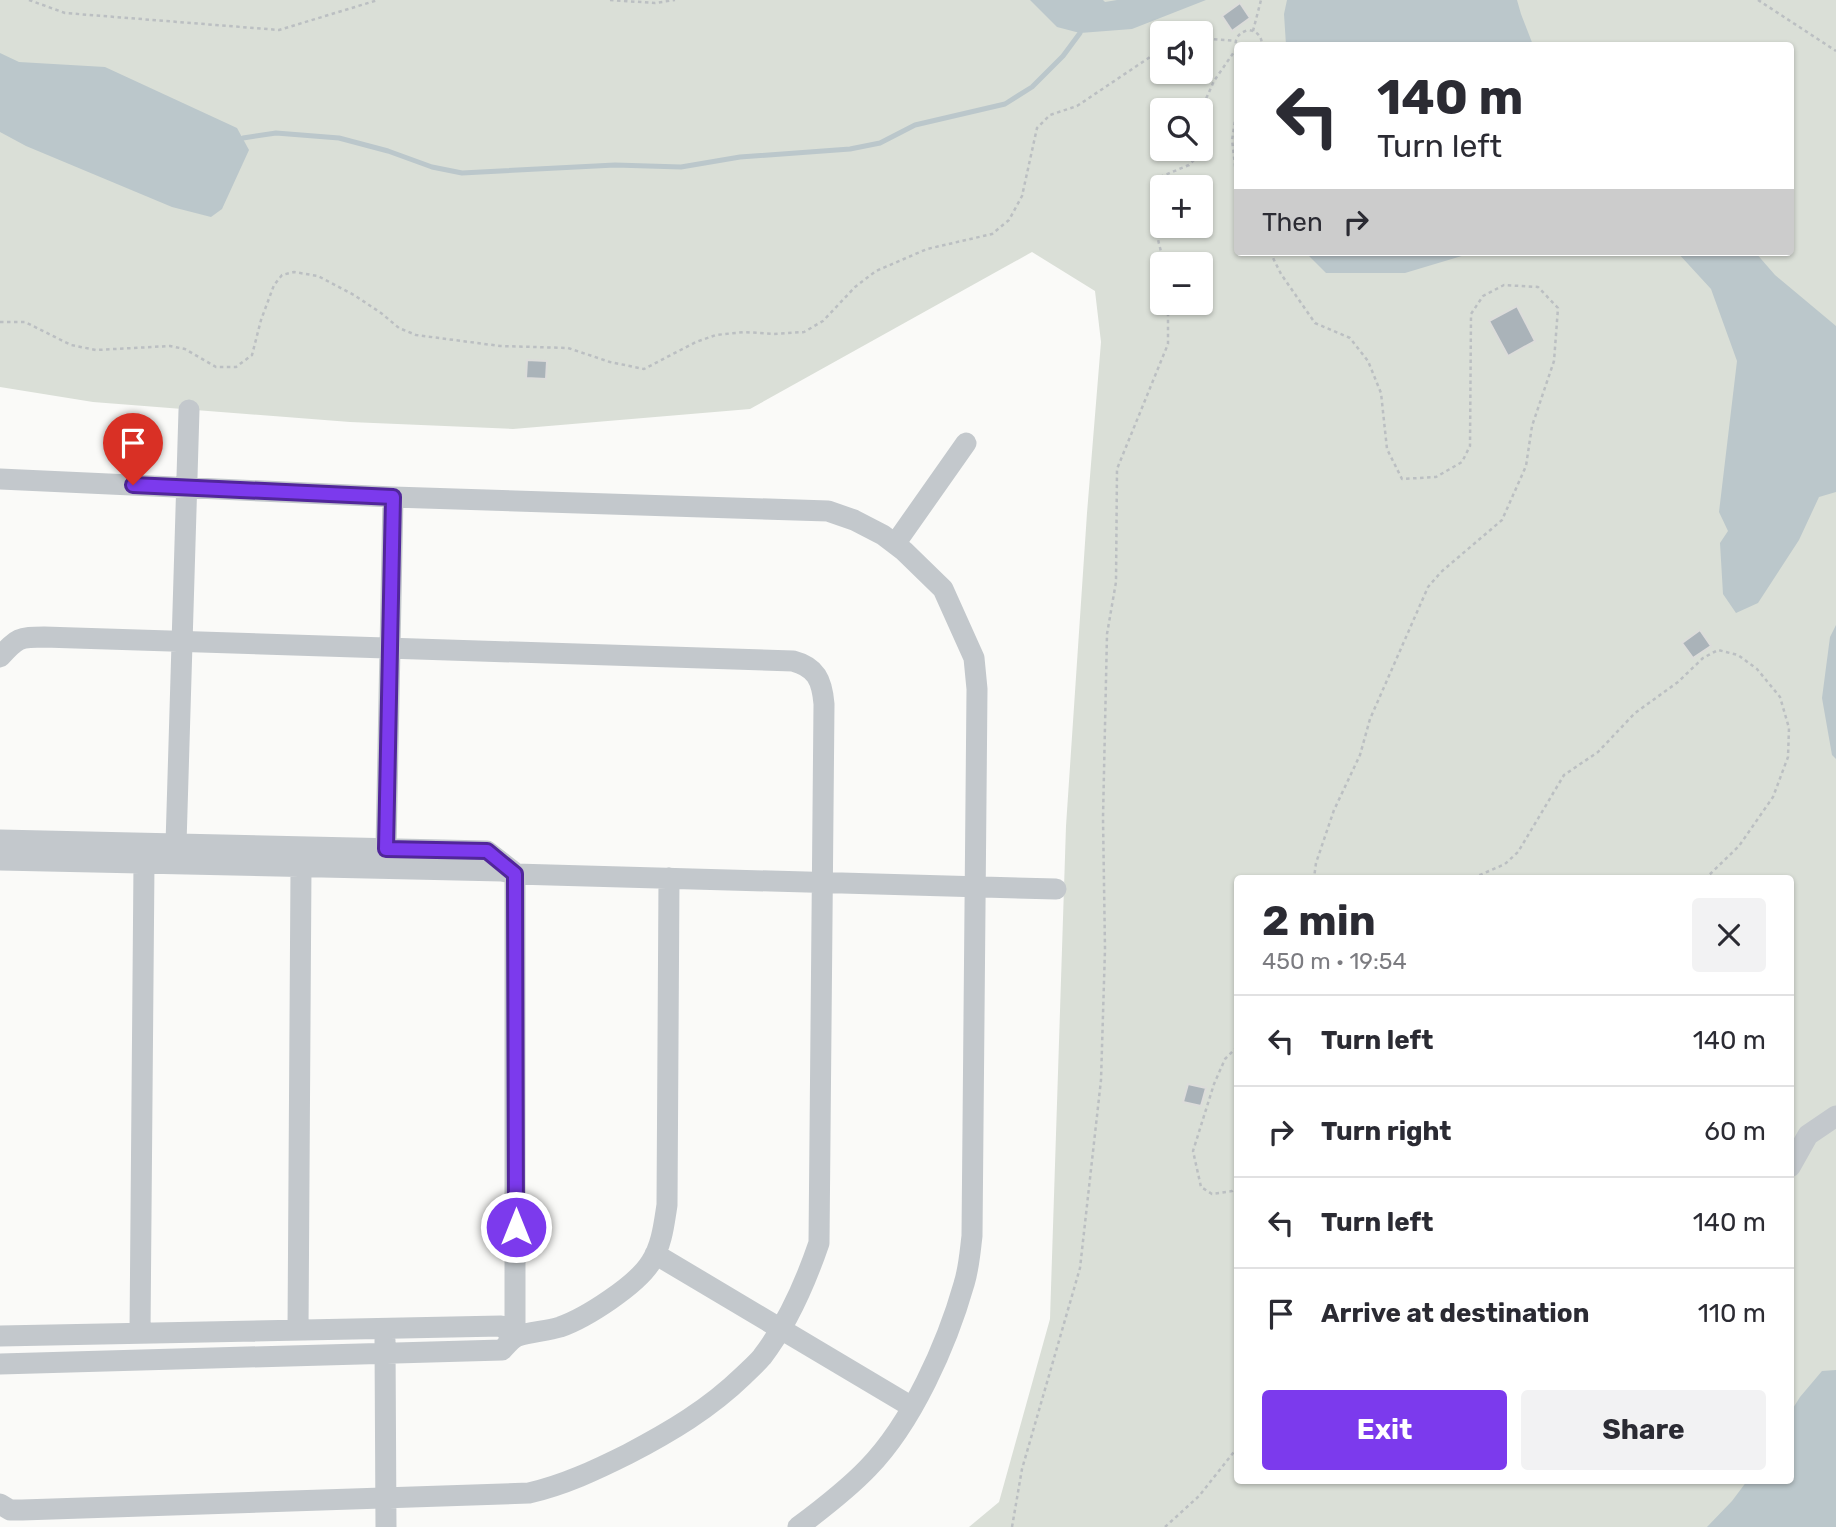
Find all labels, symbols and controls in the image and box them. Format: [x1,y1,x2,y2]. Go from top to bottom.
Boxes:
map controls [1150,21,1213,315]
button: sound [1150,21,1213,84]
text: 140 m [1377,68,1523,126]
icon: left [1262,70,1353,161]
button: search [1150,98,1213,161]
text: Turn left [1377,127,1502,165]
button: + [1150,175,1213,238]
icon: right [1337,203,1375,241]
text: Then [1262,207,1323,238]
button: − [1150,252,1213,315]
pin [103,413,163,485]
icon: arrive [114,424,152,462]
text: 2 min [1262,896,1376,946]
button: close [1692,898,1766,972]
text: 450 m · 19:54 [1262,947,1407,975]
icon: left [1262,1022,1300,1060]
text: Turn left [1321,1025,1433,1056]
text: 140 m [1693,1025,1766,1056]
icon: right [1262,1113,1300,1151]
text: Turn right [1321,1116,1451,1147]
text: 60 m [1704,1116,1766,1147]
position arrow [479,1190,553,1264]
icon: left [1262,1204,1300,1242]
text: Turn left [1321,1207,1433,1238]
text: 140 m [1693,1207,1766,1238]
icon: arrive [1262,1295,1300,1333]
text: Arrive at destination [1321,1298,1589,1329]
text: 110 m [1698,1298,1766,1329]
button: Exit [1262,1390,1507,1470]
button: Share [1521,1390,1766,1470]

